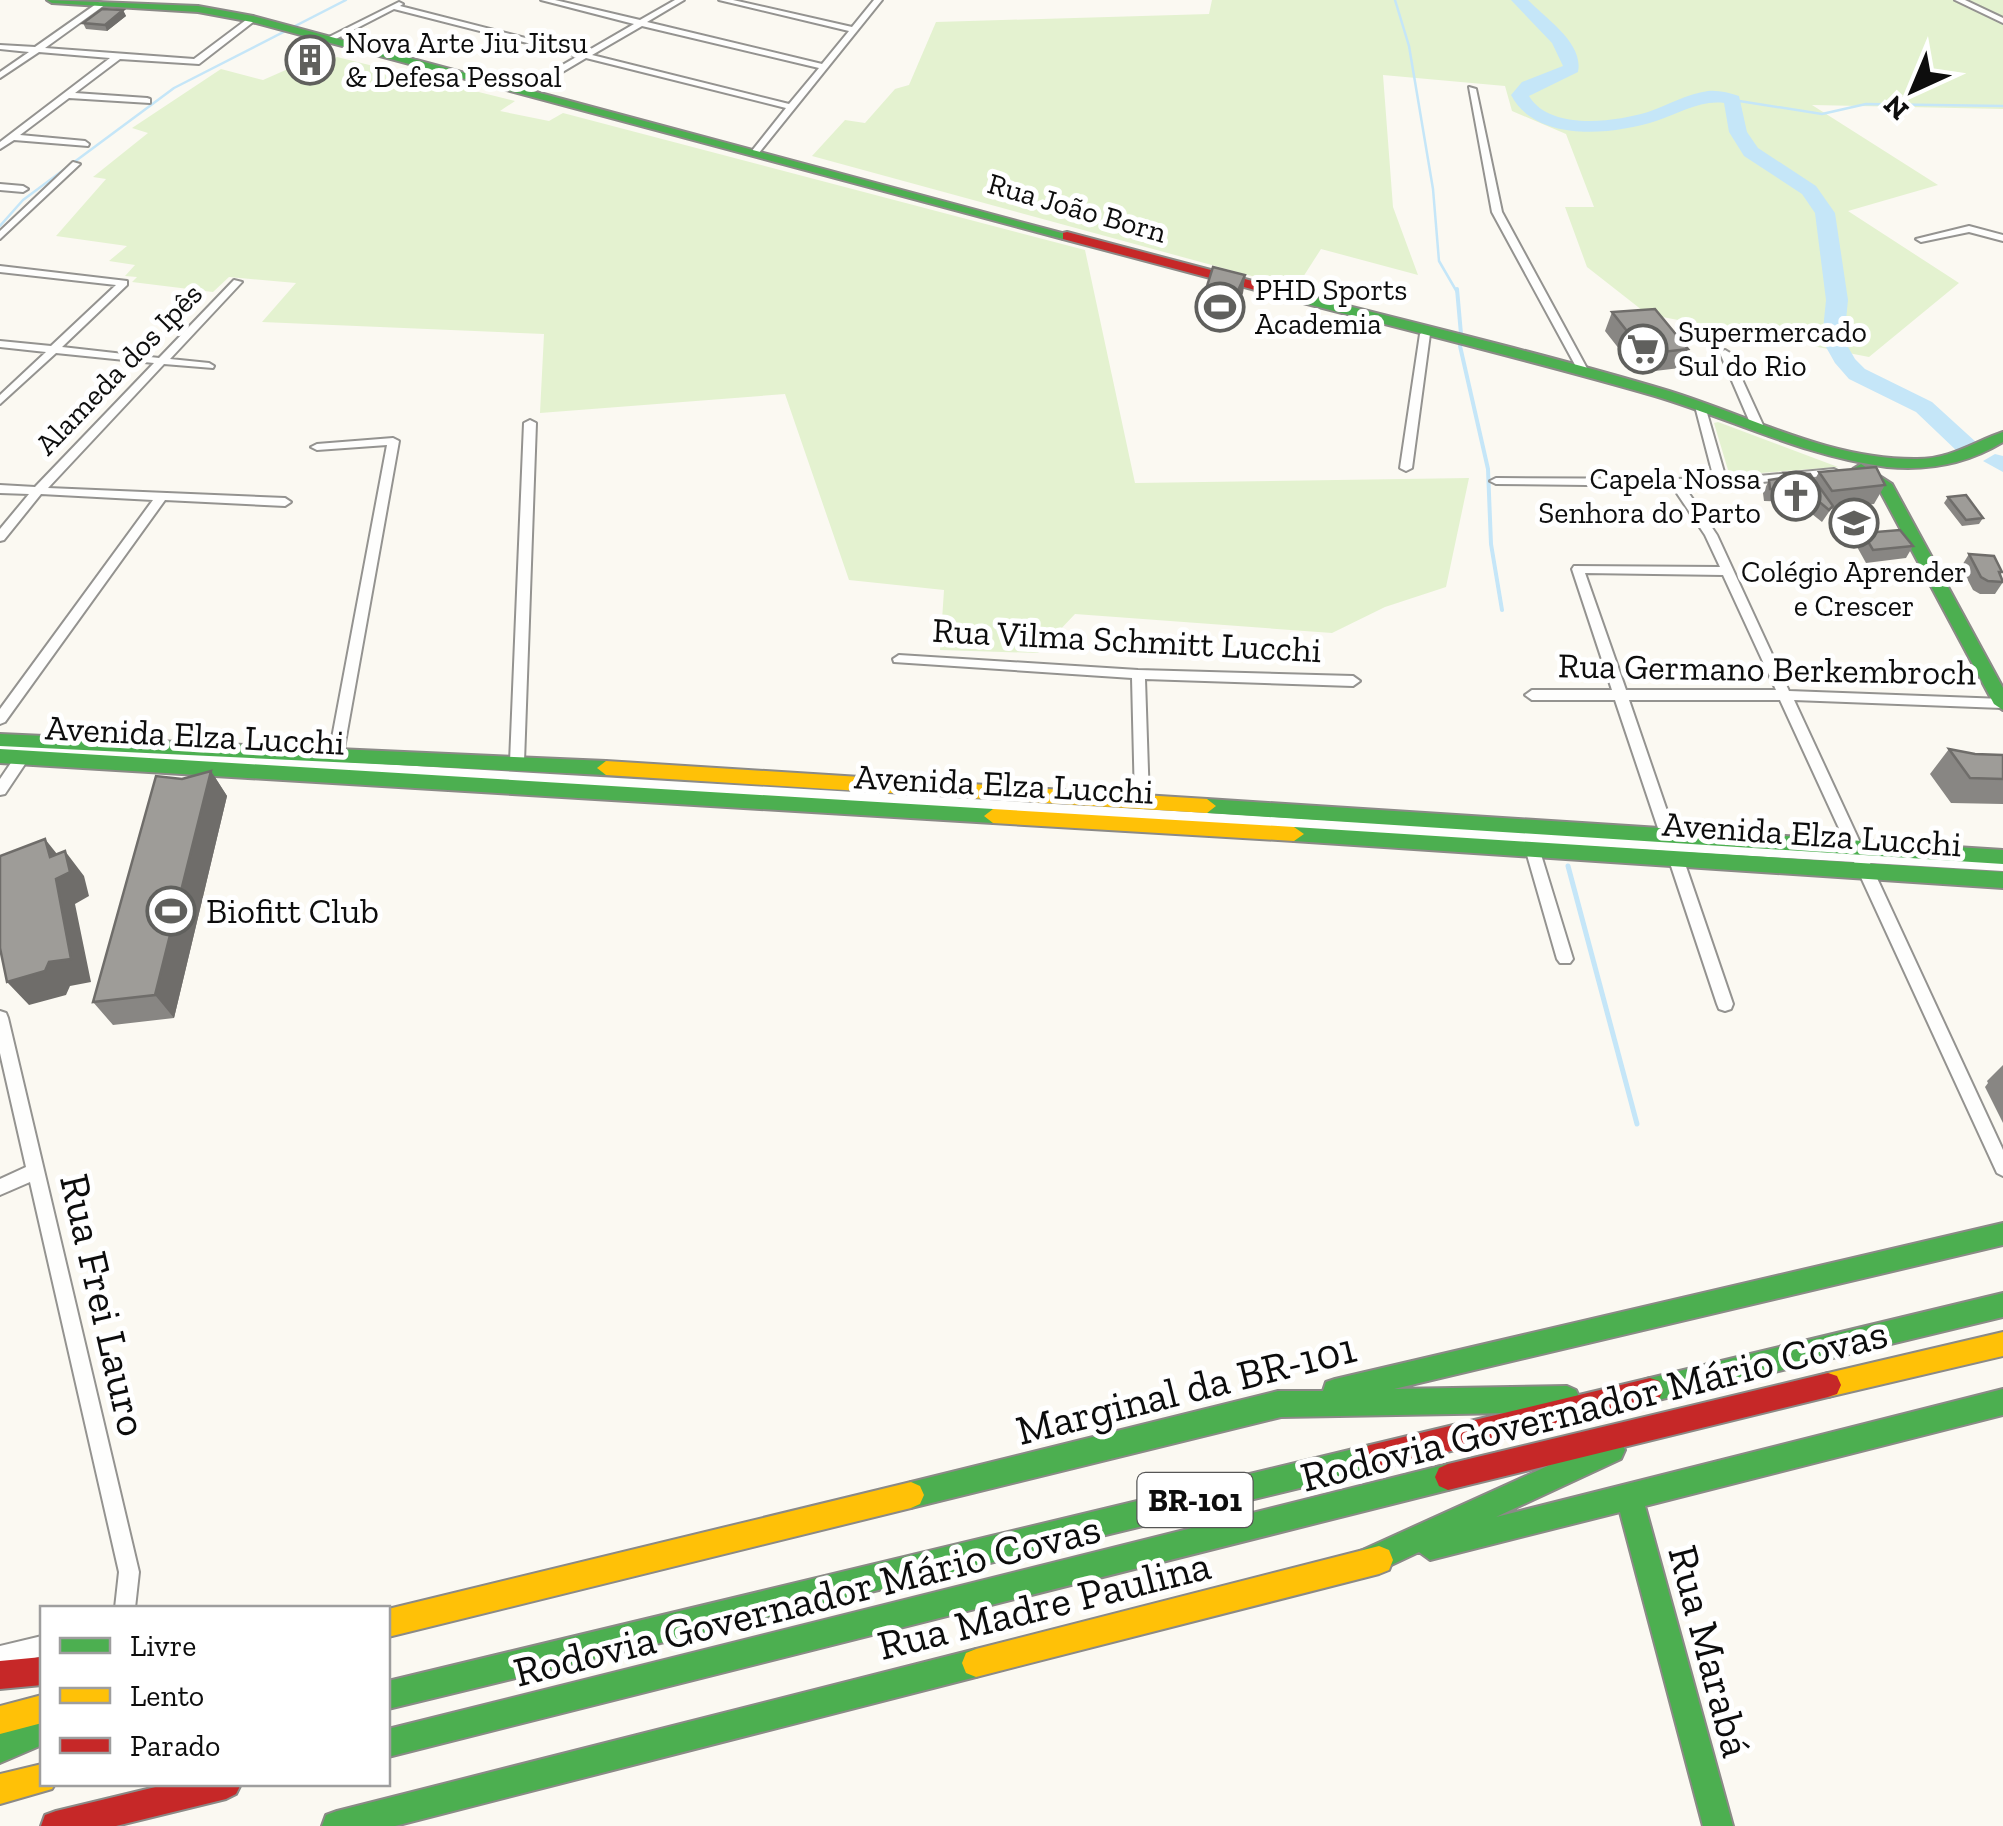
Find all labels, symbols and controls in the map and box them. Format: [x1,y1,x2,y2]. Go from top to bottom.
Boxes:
place label: Nova Arte Jiu Jitsu & Defesa Pessoal [345,25,588,95]
building icon: Nova Arte Jiu Jitsu & Defesa Pessoal [284,34,336,86]
north arrow [1863,40,1963,140]
text: N [1877,88,1915,127]
street label: Rua João Born [983,165,1171,251]
place label: PHD Sports Academia [1255,272,1407,342]
street label: Alameda dos Ipês [28,276,210,462]
sports icon: PHD Sports Academia [1194,281,1246,333]
place label: Supermercado Sul do Rio [1678,314,1867,384]
supermarket icon: Supermercado Sul do Rio [1617,323,1669,375]
place label: Capela Nossa Senhora do Parto [1538,461,1761,531]
church icon: Capela Nossa Senhora do Parto [1770,470,1822,522]
school or university icon: Colégio Aprender e Crescer [1828,497,1880,549]
place label: Colégio Aprender e Crescer [1741,554,1967,624]
street label: Rua Vilma Schmitt Lucchi [931,609,1323,671]
street label: Rua Germano Berkembroch [1558,644,1977,694]
street label: Avenida Elza Lucchi [44,706,346,764]
street label: Avenida Elza Lucchi [853,755,1155,813]
street label: Avenida Elza Lucchi [1661,803,1963,865]
sports icon: Biofitt Club [145,885,197,937]
place label: Biofitt Club [206,890,379,932]
street label: Rua Frei Lauro [49,1169,159,1441]
street label: Rodovia Governador Mário Covas [1295,1307,1893,1503]
street label: Marginal da BR-101 [1011,1322,1361,1456]
road number: BR-101 [1138,1473,1252,1527]
street label: Rodovia Governador Mário Covas [508,1502,1106,1698]
street label: Rua Madre Paulina [872,1539,1216,1671]
street label: Rua Marabá [1657,1540,1763,1762]
legend [40,1606,390,1786]
text: Livre [130,1628,196,1664]
text: Lento [130,1678,204,1714]
text: Parado [130,1728,220,1764]

